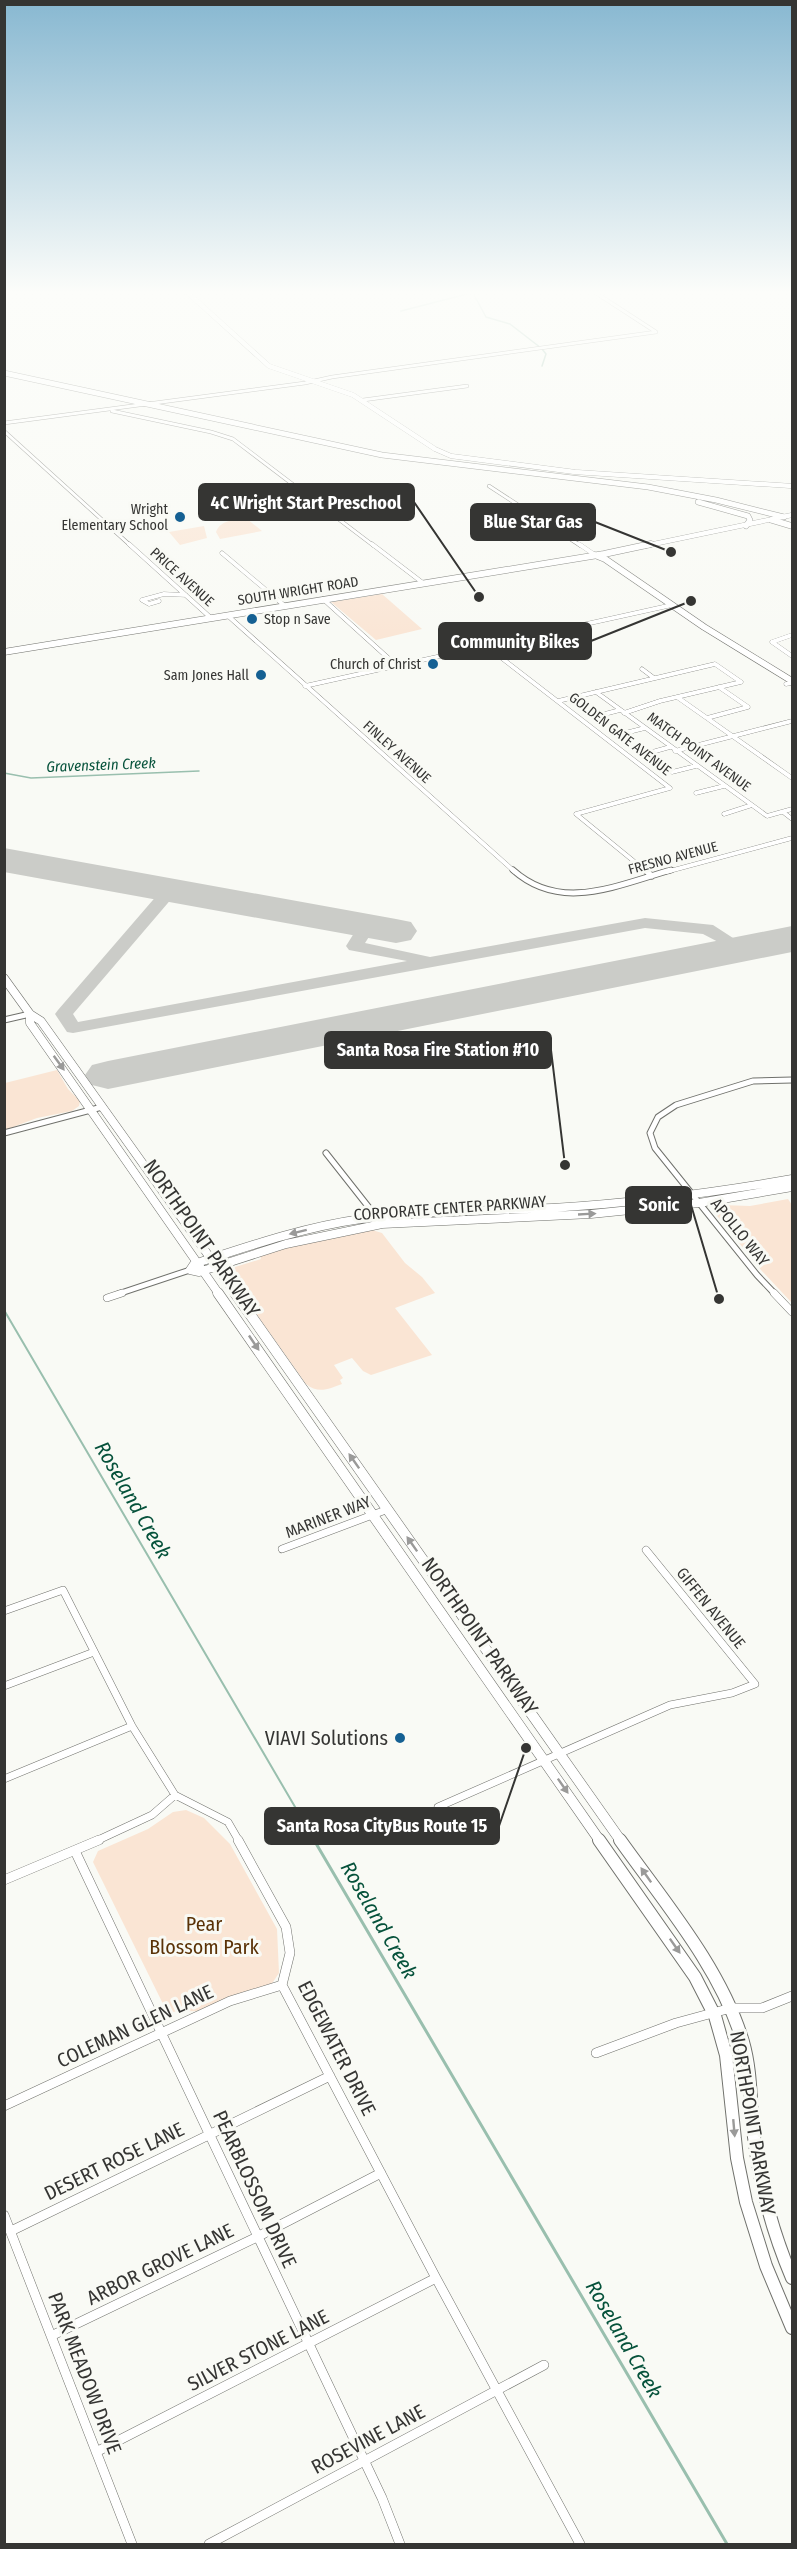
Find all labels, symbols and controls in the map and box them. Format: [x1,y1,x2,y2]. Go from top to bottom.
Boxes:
callout: 4C Wright Start Preschool [199,484,414,520]
text: 4C Wright Start Preschool [211,492,402,514]
place label: Wright Elementary School [61,501,168,534]
callout: Blue Star Gas [471,504,595,540]
marker: Wright Elementary School [173,510,187,524]
text: Blue Star Gas [483,511,583,533]
street label: PRICE AVENUE [147,544,218,610]
street label: SOUTH WRIGHT ROAD [236,573,360,609]
place label: Stop n Save [264,611,331,628]
marker: Stop n Save [245,612,259,626]
callout: Community Bikes [439,623,591,659]
text: Community Bikes [451,631,580,653]
place label: Church of Christ [330,656,421,673]
marker: Church of Christ [426,657,440,671]
place label: Sam Jones Hall [164,667,249,684]
marker: Sam Jones Hall [254,668,268,682]
street label: GOLDEN GATE AVENUE [566,689,675,779]
street label: MATCH POINT AVENUE [644,709,754,795]
street label: FINLEY AVENUE [360,717,435,787]
water label: Gravenstein Creek [46,754,157,776]
street label: FRESNO AVENUE [626,838,720,878]
callout: Santa Rosa Fire Station #10 [325,1032,551,1068]
text: Santa Rosa Fire Station #10 [337,1039,539,1061]
one-way arrow [52,1055,64,1070]
street label: NORTHPOINT PARKWAY [139,1155,265,1321]
callout: Sonic [626,1187,691,1223]
street label: CORPORATE CENTER PARKWAY [353,1192,547,1224]
text: Sonic [639,1194,680,1216]
street label: APOLLO WAY [707,1194,773,1270]
one-way arrow [578,1210,597,1219]
one-way arrow [289,1228,307,1237]
one-way arrow [248,1335,260,1351]
water label: Roseland Creek [89,1437,177,1563]
one-way arrow [348,1454,360,1470]
street label: MARINER WAY [283,1492,373,1542]
one-way arrow [407,1537,419,1552]
street label: NORTHPOINT PARKWAY [417,1553,543,1719]
street label: GIFFEN AVENUE [673,1564,749,1652]
place label: VIAVI Solutions [265,1726,388,1750]
marker: VIAVI Solutions [393,1731,407,1745]
one-way arrow [557,1778,569,1794]
callout: Santa Rosa CityBus Route 15 [265,1808,499,1844]
text: Santa Rosa CityBus Route 15 [277,1815,487,1837]
water label: Roseland Creek [335,1857,423,1983]
one-way arrow [640,1868,652,1884]
park label: Pear Blossom Park [149,1912,259,1959]
one-way arrow [669,1938,681,1954]
street label: EDGEWATER DRIVE [293,1977,381,2119]
street label: COLEMAN GLEN LANE [53,1979,217,2073]
street label: NORTHPOINT PARKWAY [725,2029,781,2217]
street label: PEARBLOSSOM DRIVE [208,2106,302,2272]
street label: DESERT ROSE LANE [40,2117,188,2205]
one-way arrow [729,2119,738,2138]
street label: ARBOR GROVE LANE [83,2218,237,2310]
water label: Roseland Creek [580,2276,668,2402]
street label: PARK MEADOW DRIVE [43,2289,127,2457]
street label: SILVER STONE LANE [183,2304,333,2396]
street label: ROSEVINE LANE [307,2399,429,2479]

